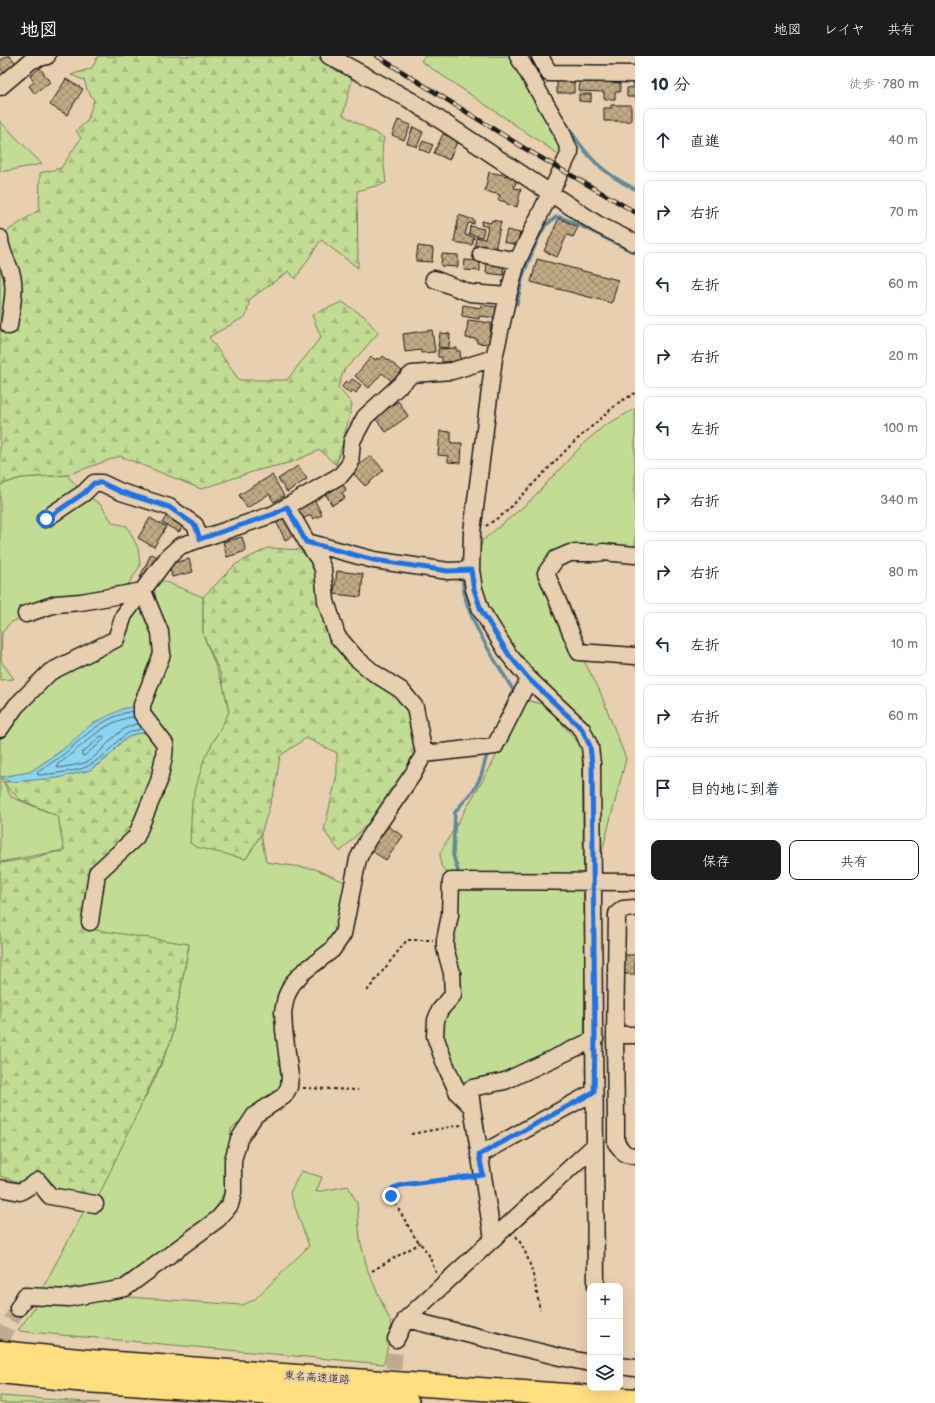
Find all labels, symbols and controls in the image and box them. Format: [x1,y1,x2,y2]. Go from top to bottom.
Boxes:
text: 地図 [20,19,58,42]
text: 地図 [774,21,802,38]
text: レイヤ [824,21,865,38]
text: 共有 [887,21,915,38]
text: 10 分 [651,75,690,95]
text: 徒歩 · 780 m [849,76,919,92]
icon: ahead [652,129,674,151]
text: 直進 [690,132,720,151]
text: 40 m [888,132,918,148]
icon: right [652,201,674,223]
text: 右折 [690,204,720,223]
text: 70 m [890,204,918,220]
icon: left [652,273,674,295]
text: 左折 [690,276,720,295]
text: 60 m [888,276,918,292]
icon: right [652,345,674,367]
text: 右折 [690,348,720,367]
text: 20 m [888,348,918,364]
icon: left [652,417,674,439]
text: 左折 [690,420,720,439]
text: 100 m [883,420,918,436]
icon: right [652,489,674,511]
text: 右折 [690,492,720,511]
text: 340 m [880,492,918,508]
route start [37,510,55,528]
icon: right [652,561,674,583]
text: 右折 [690,564,720,583]
text: 80 m [889,564,918,580]
icon: left [652,633,674,655]
text: 左折 [690,636,720,655]
text: 10 m [891,636,918,652]
icon: right [652,705,674,727]
text: 右折 [690,708,720,727]
text: 60 m [888,708,918,724]
icon: arrive [652,777,674,799]
text: 目的地に到着 [690,780,780,799]
button: 保存 [651,840,781,880]
button: 共有 [789,840,919,880]
route end [382,1187,400,1205]
map controls [587,1283,623,1391]
button: + [587,1283,623,1319]
button: − [587,1319,623,1355]
button: layers [587,1355,623,1391]
street label: 東名高速道路 [284,1369,350,1386]

